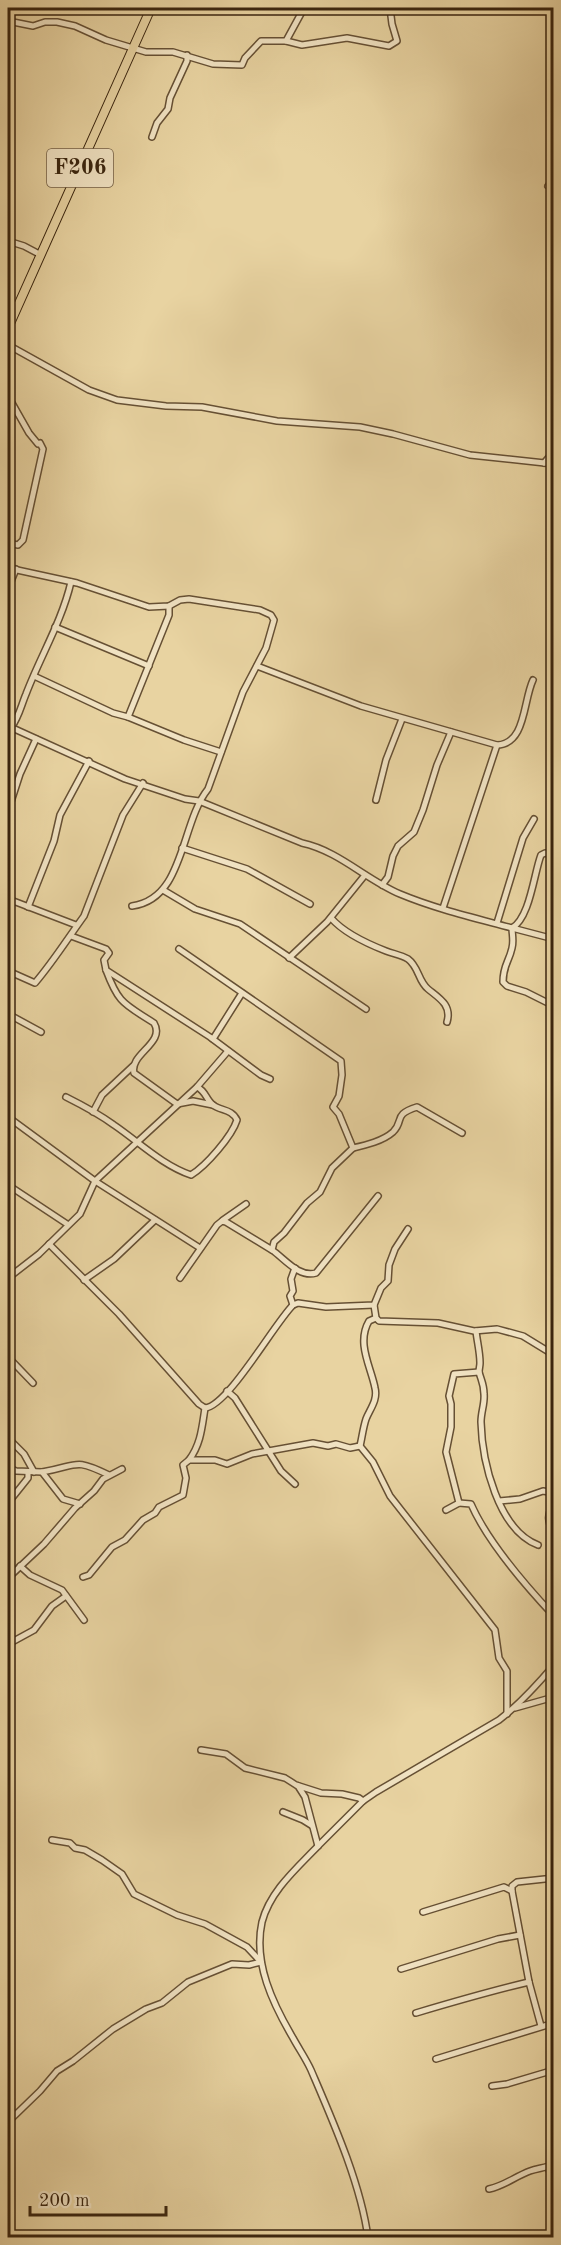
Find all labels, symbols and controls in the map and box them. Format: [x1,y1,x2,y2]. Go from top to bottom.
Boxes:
road number: F206 [47,149,113,187]
scale bar [30,2179,166,2217]
text: 200 m [39,2192,90,2210]

